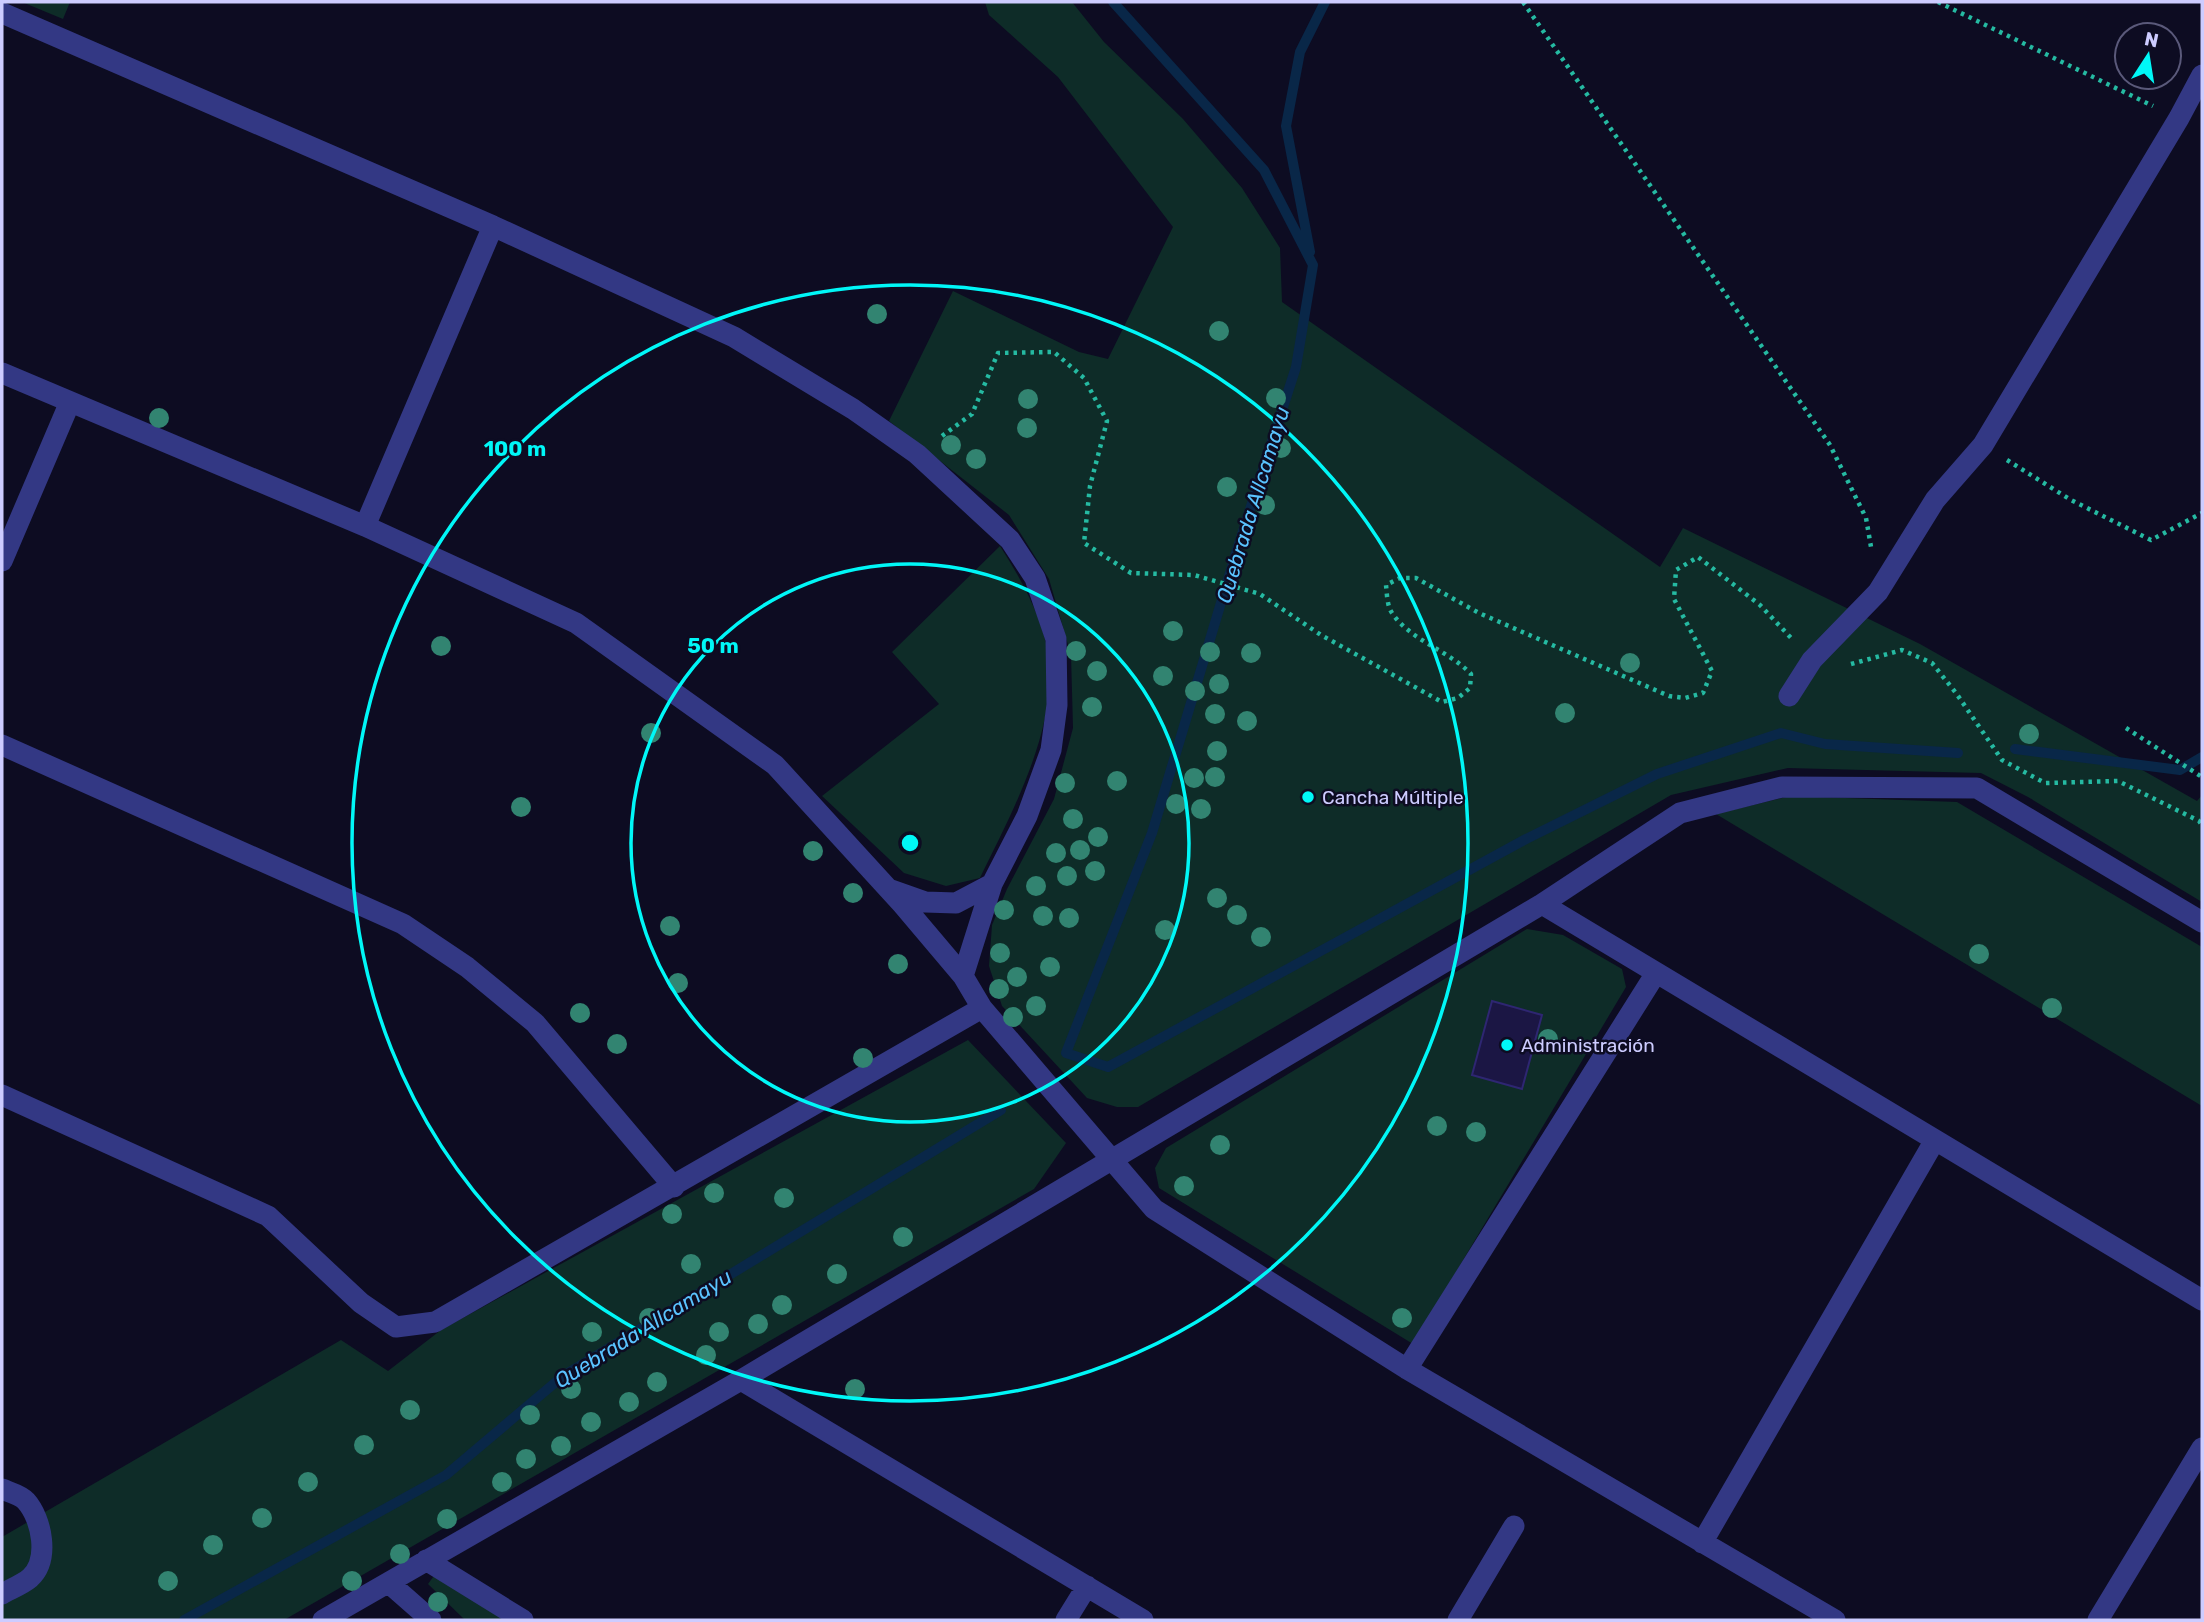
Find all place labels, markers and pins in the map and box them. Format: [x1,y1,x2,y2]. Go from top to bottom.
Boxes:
place label: Cancha Múltiple [1322,786,1464,809]
marker: Cancha Múltiple [1300,789,1316,805]
centre of rings [898,831,922,855]
place label: Administración [1521,1034,1655,1057]
marker: Administración [1499,1037,1515,1053]

